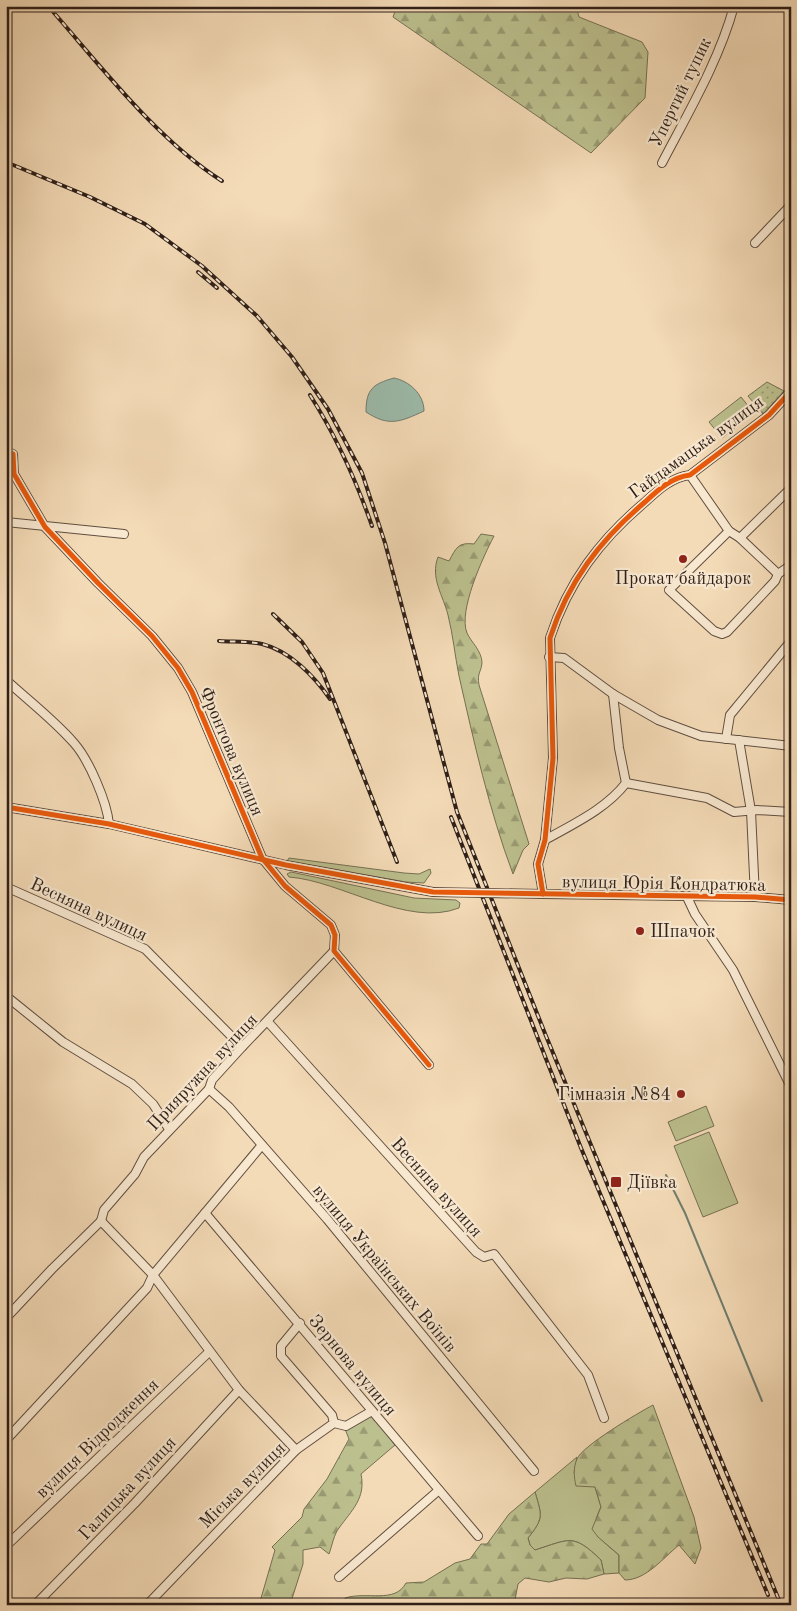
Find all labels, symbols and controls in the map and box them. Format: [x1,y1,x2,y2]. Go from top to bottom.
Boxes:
street label: Упертий тупик [647,35,715,150]
street label: Гайдамацька вулиця [626,393,767,503]
marker: Прокат байдарок [677,553,689,565]
place label: Прокат байдарок [615,570,751,588]
street label: Фронтова вулиця [196,684,266,819]
street label: вулиця Юрія Кондратюка [562,873,766,895]
street label: Весняна вулиця [27,875,150,945]
place label: Шпачок [650,923,716,941]
marker: Шпачок [634,925,646,937]
street label: Прияружна вулиця [144,1011,261,1135]
place label: Гімназія №84 [558,1086,671,1104]
marker: Гімназія №84 [675,1088,687,1100]
street label: Весняна вулиця [387,1135,485,1241]
place label: Діївка [627,1174,677,1192]
marker: Діївка [609,1175,623,1189]
street label: вулиця Українських Воїнів [309,1181,460,1356]
street label: Зернова вулиця [305,1312,399,1419]
street label: вулиця Відродження [33,1376,163,1502]
street label: Галицька вулиця [76,1434,180,1544]
street label: Міська вулиця [196,1439,289,1532]

